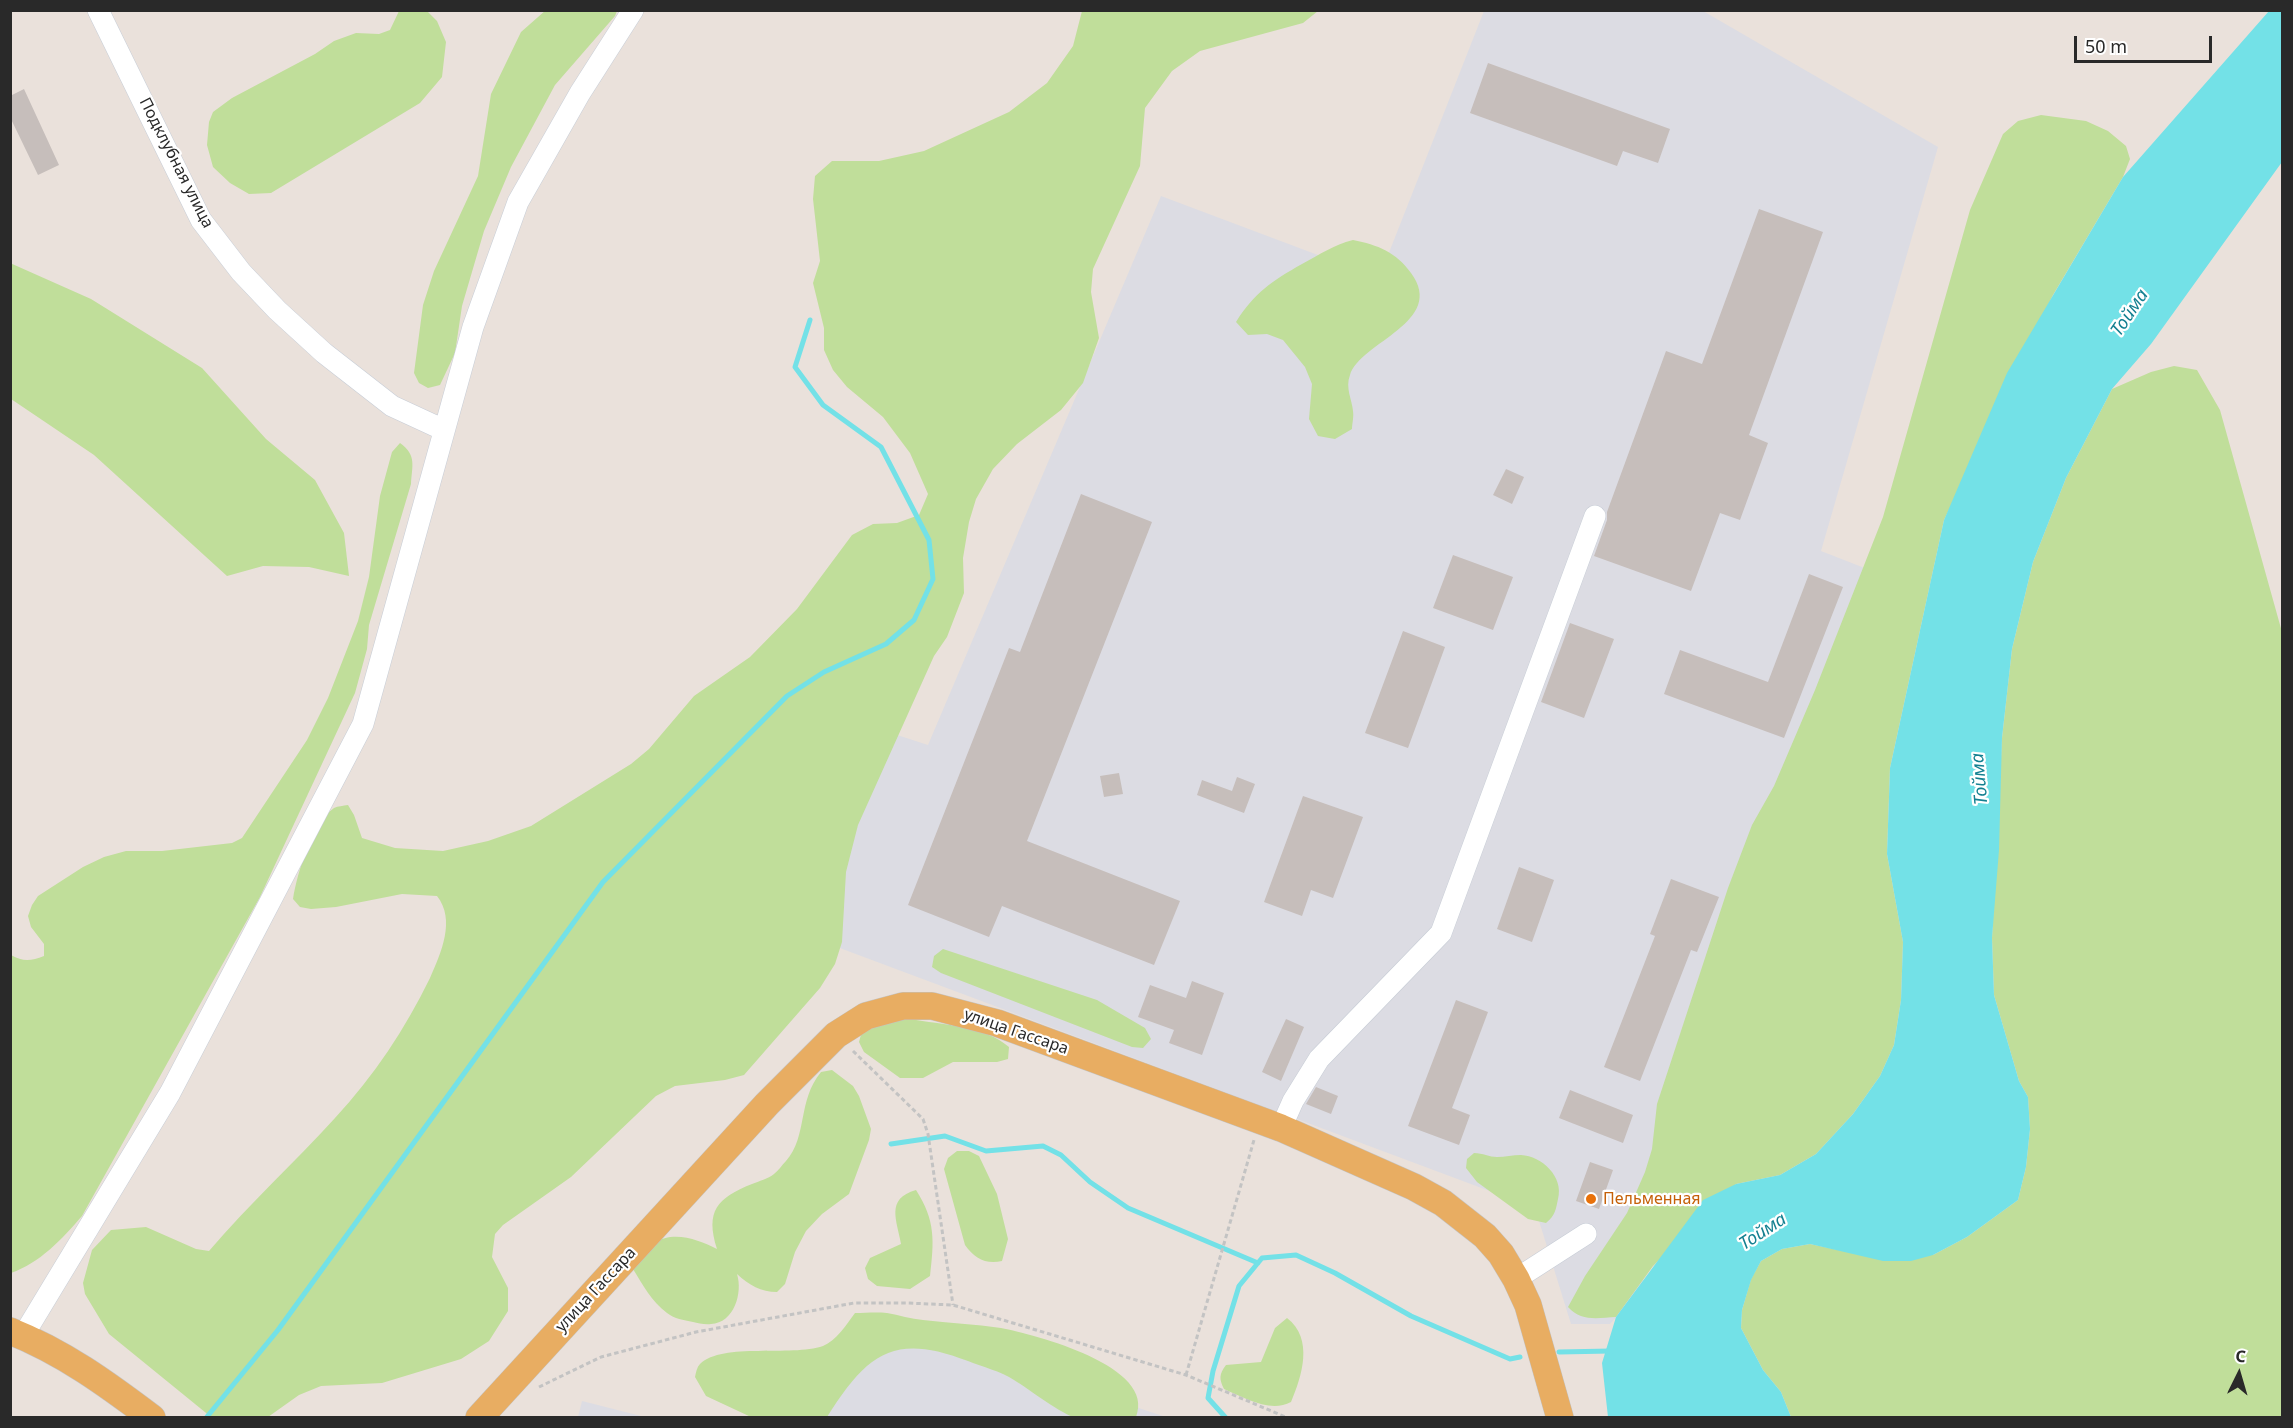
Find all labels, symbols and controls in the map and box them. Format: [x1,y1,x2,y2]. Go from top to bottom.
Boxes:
scale bar [2077,24,2215,62]
text: 50 m [2085,34,2127,58]
street label: Подклубная улица [135,95,217,231]
water label: Тойма [2106,285,2154,341]
water label: Тойма [1967,752,1993,806]
street label: улица Гассара [961,1005,1071,1059]
place label: Пельменная [1603,1189,1701,1209]
marker: Пельменная [1584,1192,1598,1206]
water label: Тойма [1735,1209,1791,1255]
street label: улица Гассара [552,1244,640,1336]
north arrow [2209,1344,2269,1404]
text: С [2234,1345,2247,1367]

